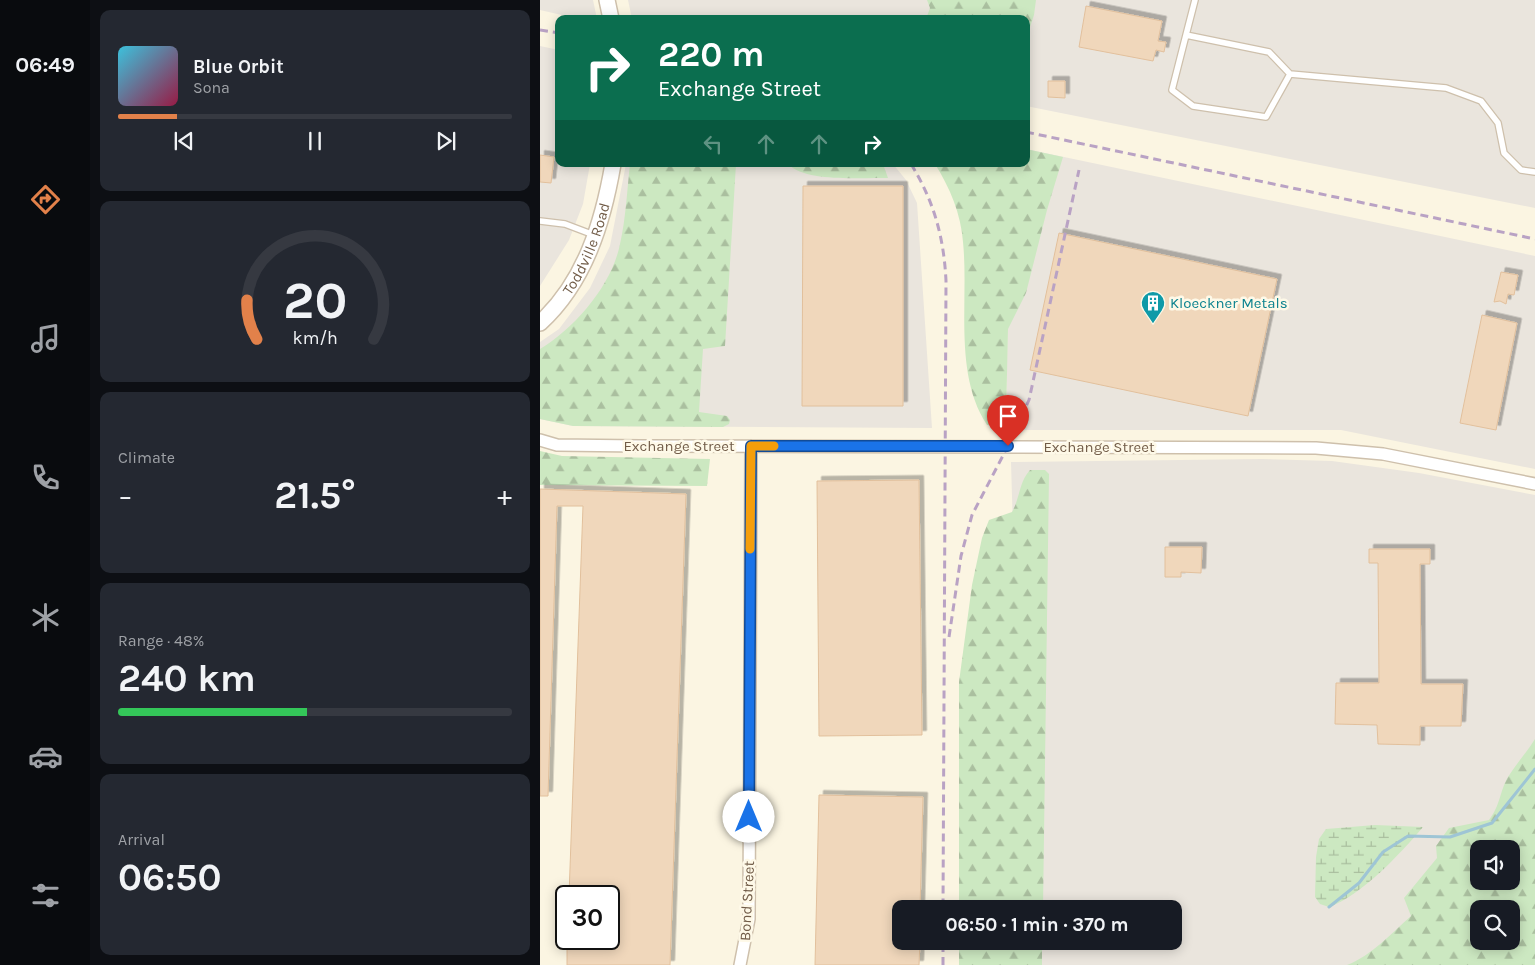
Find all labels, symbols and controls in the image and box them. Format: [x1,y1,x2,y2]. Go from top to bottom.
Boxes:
text: 220 m [658,34,765,75]
icon: right [575,35,640,100]
text: 06:49 [15,52,75,78]
text: Blue Orbit [193,56,284,78]
text: Exchange Street [658,76,821,102]
text: Sona [193,78,230,97]
icon: previous [170,127,198,155]
icon: pause [301,127,329,155]
icon: next [432,127,460,155]
icon: left [699,130,727,158]
icon: ahead [752,130,780,158]
icon: ahead [805,130,833,158]
icon: right [858,130,886,158]
icon: directions [28,182,63,217]
street label: Toddville Road [559,201,614,298]
text: 20 [283,270,347,331]
building icon: Kloeckner Metals [1140,290,1166,324]
place label: Kloeckner Metals [1170,294,1288,312]
icon: music [28,321,63,356]
text: km/h [292,328,338,349]
pin [987,395,1029,446]
icon: arrive [994,402,1022,430]
street label: Exchange Street [623,437,735,455]
street label: Exchange Street [1043,438,1155,456]
text: Climate [118,448,175,467]
icon: phone [28,460,63,495]
text: 21.5° [274,473,356,518]
text: − [118,479,133,512]
text: + [497,479,512,512]
icon: climate [28,600,63,635]
text: Range · 48% [118,631,204,650]
text: 240 km [118,656,256,701]
icon: car [28,739,63,774]
position arrow [722,790,774,842]
text: Arrival [118,830,165,849]
map controls [1470,840,1520,950]
button: sound [1470,840,1520,890]
text: 06:50 [118,855,222,900]
street label: Bond Street [736,860,758,942]
icon: filters [28,878,63,913]
speed limit sign: 30 [555,885,620,950]
button: search [1470,900,1520,950]
text: 06:50 · 1 min · 370 m [946,914,1128,936]

